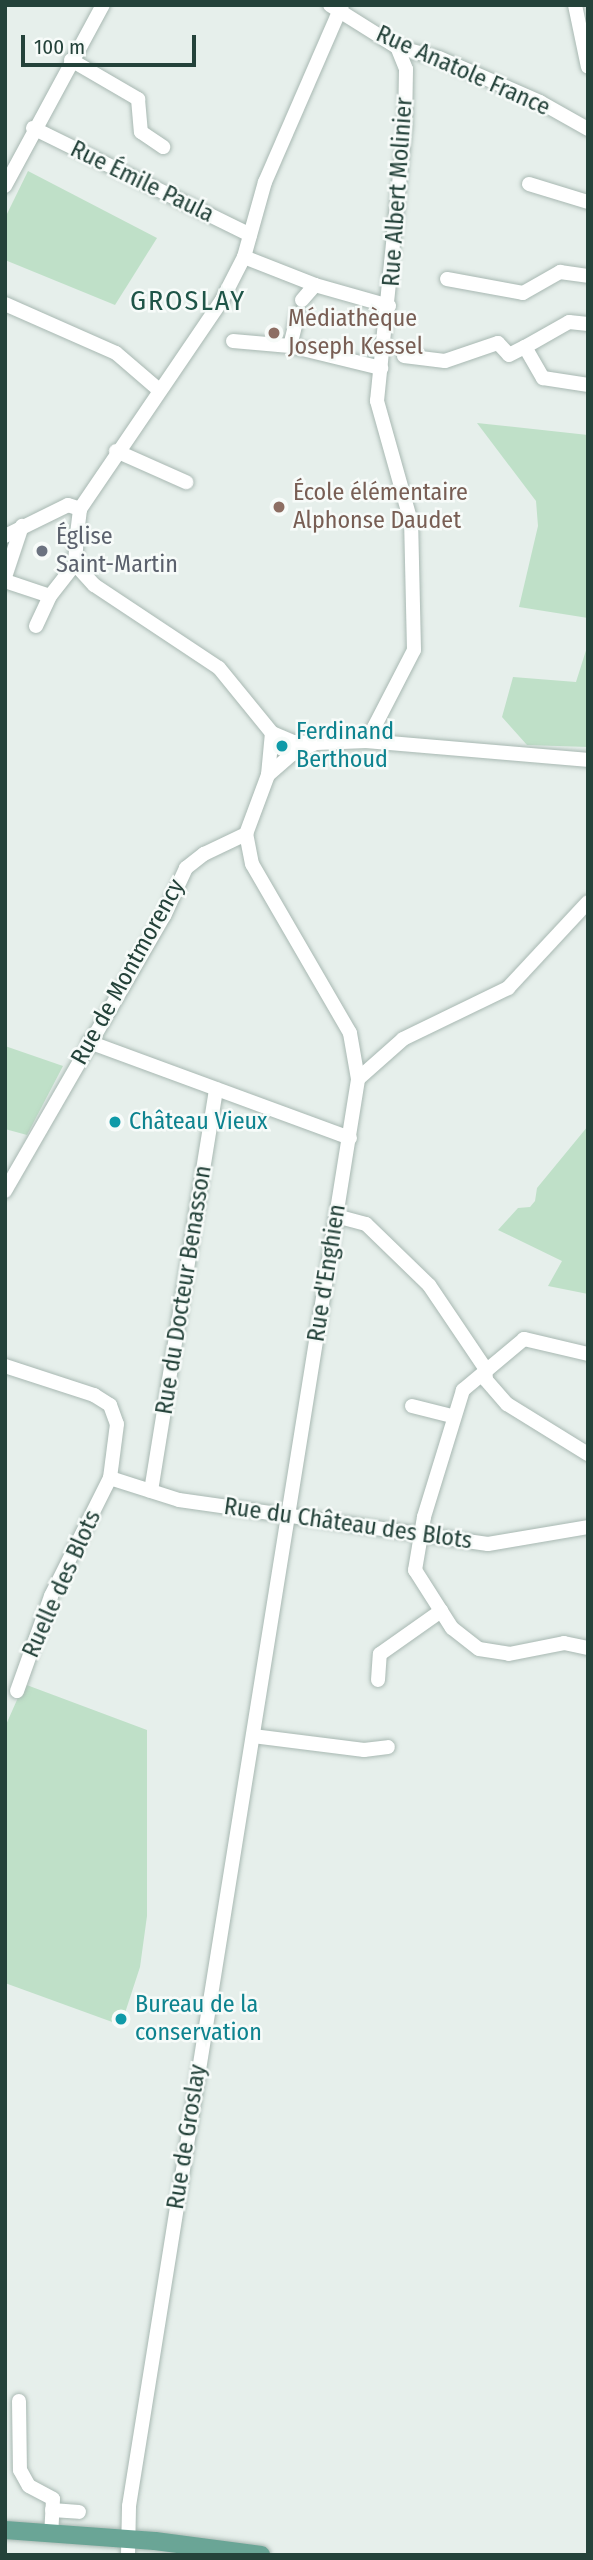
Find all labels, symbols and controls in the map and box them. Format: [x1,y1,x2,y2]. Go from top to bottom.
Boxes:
street label: Rue Anatole France [372,20,554,122]
scale bar [24,21,200,65]
text: 100 m [34,34,85,60]
street label: Rue Albert Molinier [377,96,419,288]
street label: Rue Émile Paula [66,135,218,229]
district label: GROSLAY [131,284,245,318]
place label: Médiathèque Joseph Kessel [288,305,423,361]
marker: Médiathèque Joseph Kessel [266,325,282,341]
place label: École élémentaire Alphonse Daudet [293,479,468,535]
marker: École élémentaire Alphonse Daudet [271,499,287,515]
place label: Église Saint-Martin [56,523,178,579]
marker: Église Saint-Martin [34,543,50,559]
place label: Ferdinand Berthoud [296,718,394,774]
marker: Ferdinand Berthoud [274,738,290,754]
street label: Rue de Montmorency [65,874,191,1070]
place label: Château Vieux [129,1108,268,1136]
marker: Château Vieux [107,1114,123,1130]
street label: Rue du Docteur Benasson [150,1163,218,1417]
street label: Rue d'Enghien [302,1202,352,1344]
street label: Rue du Château des Blots [222,1492,474,1556]
street label: Ruelle des Blots [17,1506,107,1662]
place label: Bureau de la conservation [135,1991,262,2047]
marker: Bureau de la conservation [113,2011,129,2027]
street label: Rue de Groslay [161,2063,213,2211]

